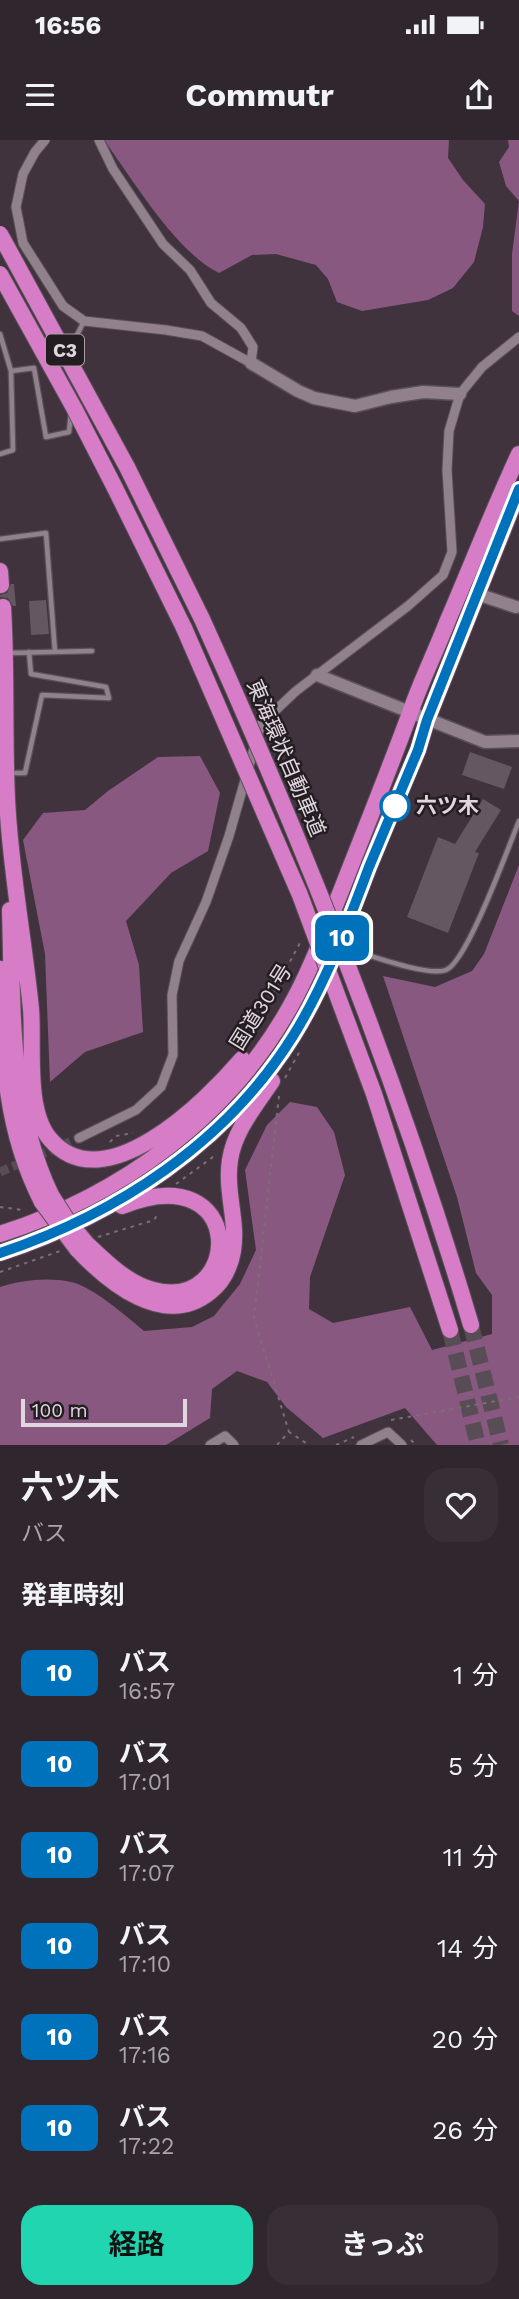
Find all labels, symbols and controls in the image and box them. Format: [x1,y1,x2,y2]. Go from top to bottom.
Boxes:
text: 16:56 [35,10,101,40]
icon: menu [21,76,59,114]
text: Commutr [185,76,334,114]
icon: share [460,76,498,114]
road number: C3 [46,334,84,366]
street label: 東海環状自動車道 [242,676,331,840]
marker: 六ツ木 [380,791,410,821]
place label: 六ツ木 [416,793,479,818]
line badge: 10 [310,915,374,961]
text: 10 [329,924,355,952]
street label: 国道301号 [224,959,297,1054]
scale bar [21,1396,187,1428]
text: 100 m [32,1399,88,1422]
text: 六ツ木 [21,1468,120,1507]
button: heart [424,1468,498,1542]
text: バス [21,1520,67,1547]
text: 発車時刻 [21,1580,125,1610]
text: バス [119,1647,171,1677]
text: 10 [47,1659,72,1687]
text: 1 分 [453,1660,498,1690]
text: 16:57 [119,1678,175,1705]
text: バス [119,1738,171,1768]
text: 10 [47,1750,72,1778]
text: 5 分 [448,1751,498,1781]
text: 17:01 [119,1769,171,1796]
text: バス [119,1829,171,1859]
text: 10 [47,1841,72,1869]
text: 11 分 [443,1842,498,1872]
text: 17:07 [119,1860,174,1887]
text: バス [119,1920,171,1950]
text: 10 [47,1932,72,1960]
text: 14 分 [437,1933,498,1963]
text: 17:10 [119,1951,171,1978]
text: バス [119,2011,171,2041]
text: 10 [47,2023,72,2051]
text: 20 分 [432,2024,498,2054]
text: 17:16 [119,2042,171,2069]
text: バス [119,2102,171,2132]
text: 10 [47,2114,72,2142]
text: 26 分 [432,2115,498,2145]
text: 17:22 [119,2133,175,2160]
button: 経路 [21,2205,253,2285]
button: きっぷ [267,2205,498,2285]

